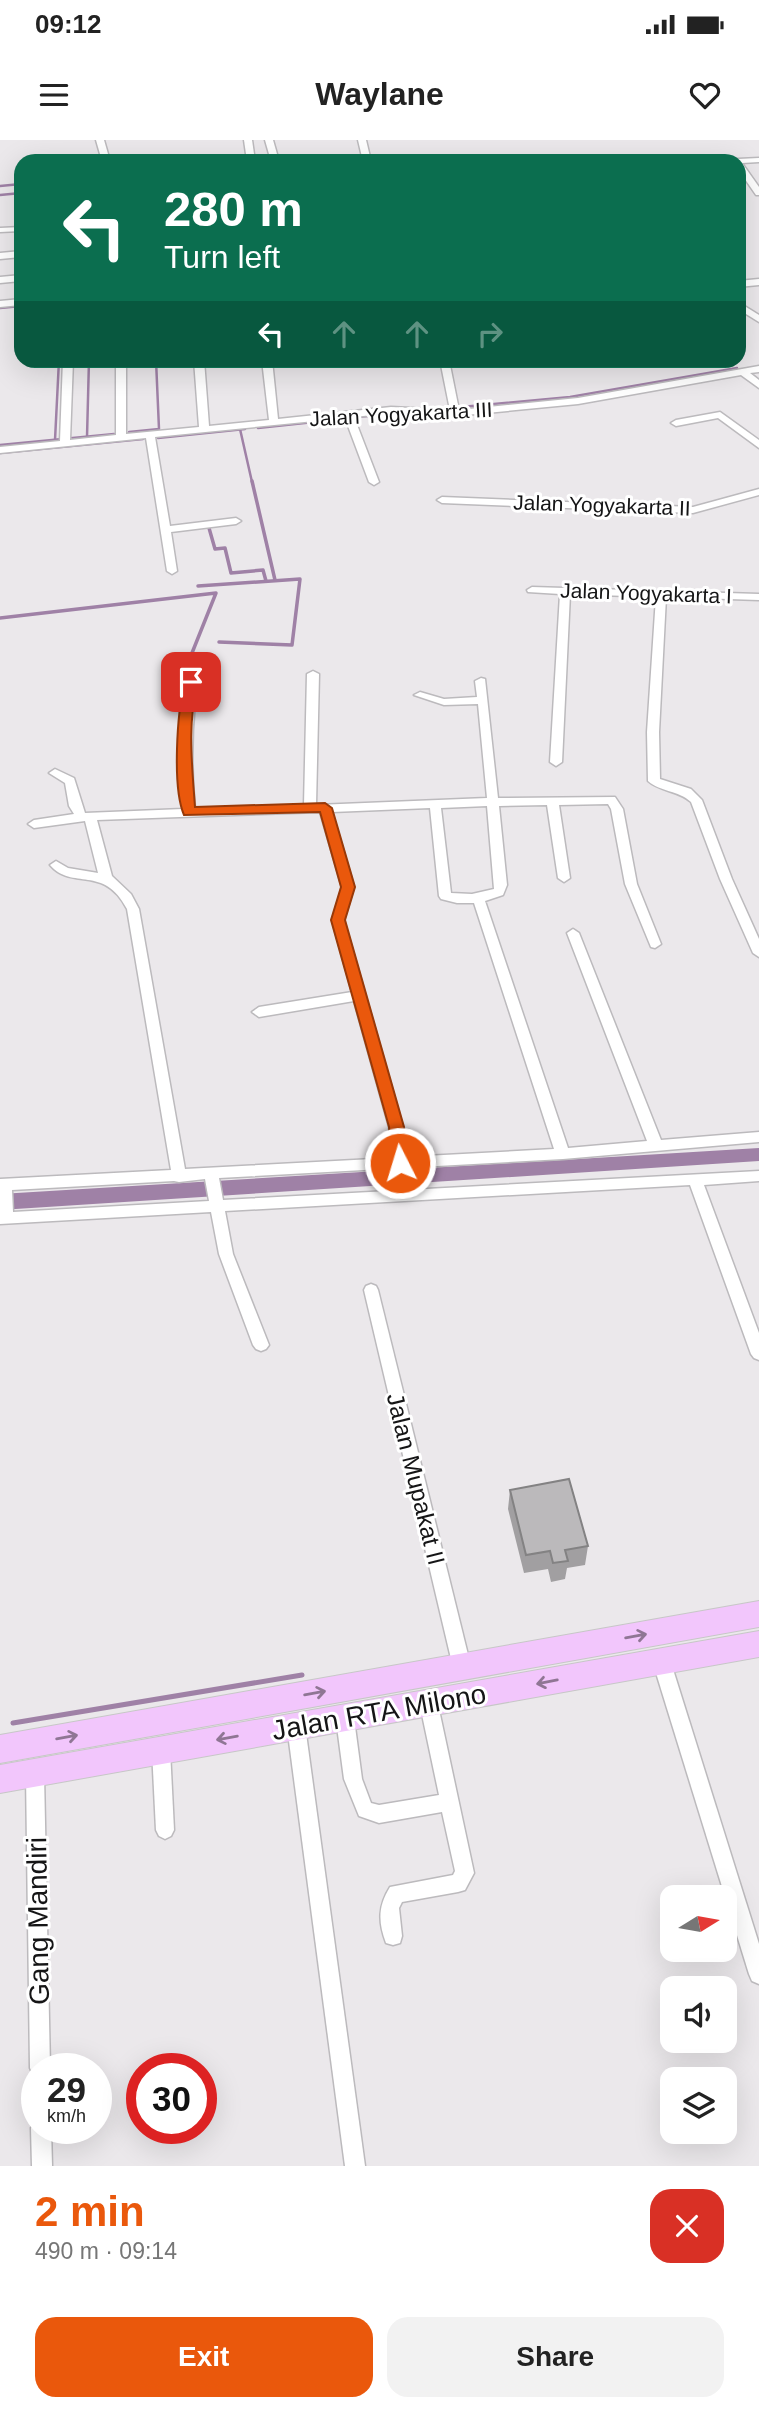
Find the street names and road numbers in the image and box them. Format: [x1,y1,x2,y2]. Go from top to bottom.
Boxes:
street label: Jalan Yogyakarta III [309,398,493,430]
street label: Jalan Yogyakarta II [513,490,691,520]
street label: Jalan Yogyakarta I [560,579,732,607]
street label: Jalan Mupakat II [382,1390,450,1568]
street label: Jalan RTA Milono [270,1678,488,1746]
street label: Gang Mandiri [21,1837,55,2005]

